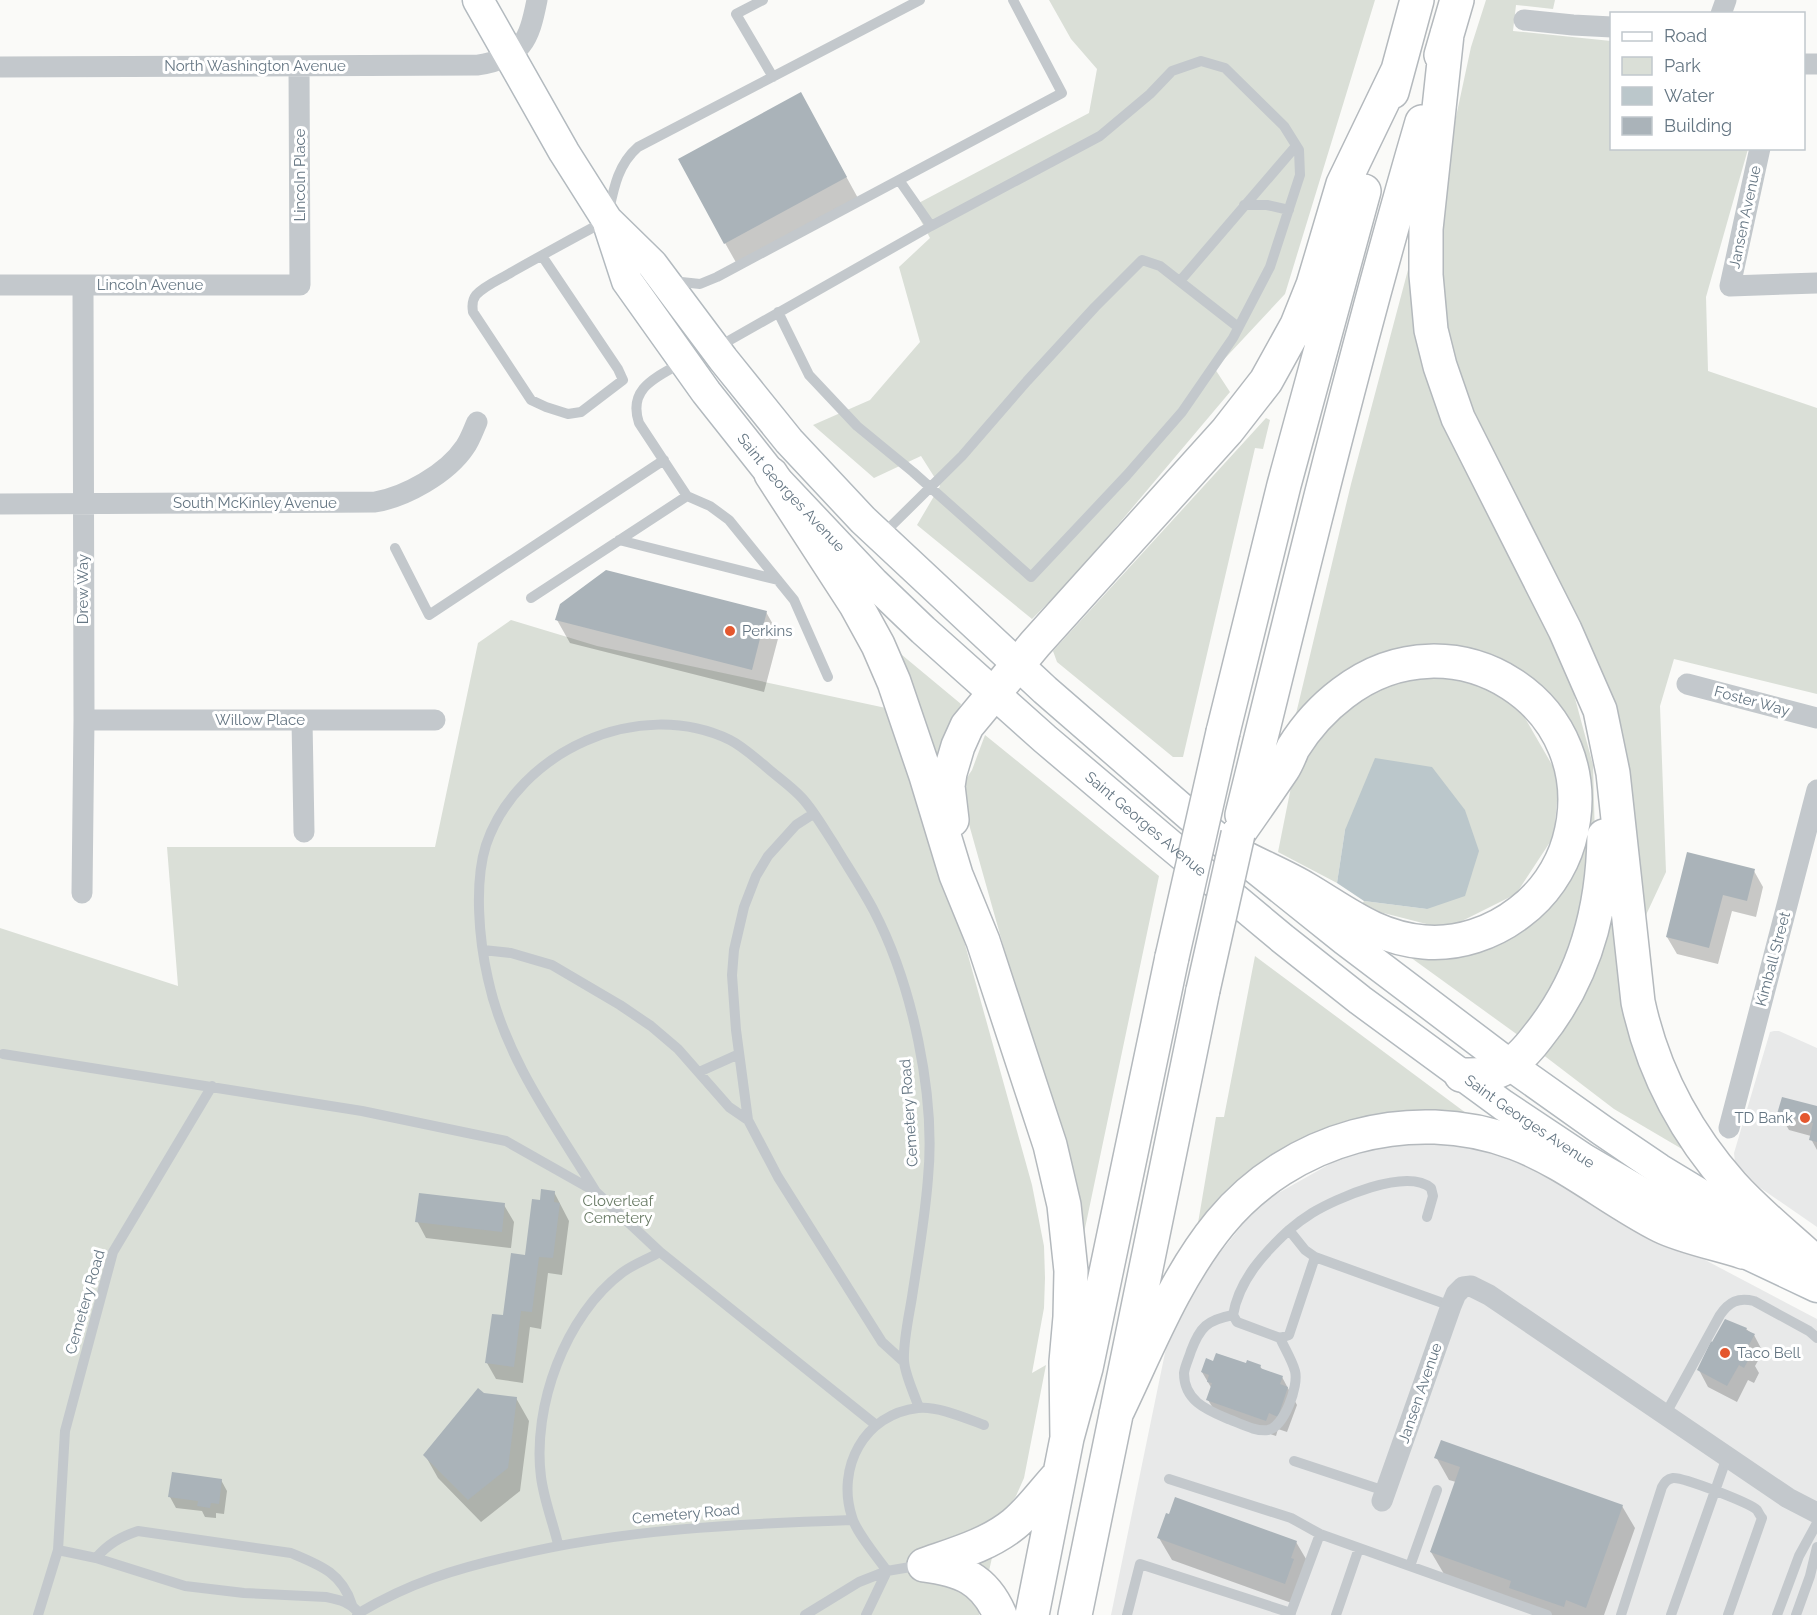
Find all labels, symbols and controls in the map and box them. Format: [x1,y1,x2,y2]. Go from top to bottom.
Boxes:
legend [1610,12,1805,150]
text: Road [1664,25,1707,46]
text: Park [1664,55,1701,76]
street label: North Washington Avenue [164,57,346,75]
text: Water [1664,85,1715,106]
text: Building [1664,115,1732,136]
street label: Lincoln Place [291,128,309,222]
street label: Jansen Avenue [1725,164,1765,270]
street label: Lincoln Avenue [97,276,204,294]
street label: Saint Georges Avenue [733,430,849,556]
street label: South McKinley Avenue [173,494,337,512]
street label: Drew Way [74,554,92,624]
place label: Perkins [742,622,792,640]
marker: Perkins [723,624,737,638]
street label: Foster Way [1712,682,1792,720]
street label: Willow Place [215,711,305,729]
street label: Saint Georges Avenue [1081,768,1210,880]
street label: Kimball Street [1752,910,1794,1008]
street label: Cemetery Road [896,1058,922,1168]
street label: Saint Georges Avenue [1461,1071,1598,1172]
place label: TD Bank [1734,1109,1793,1127]
marker: TD Bank [1798,1111,1812,1125]
park label: Cloverleaf Cemetery [583,1192,654,1227]
street label: Cemetery Road [61,1248,109,1356]
street label: Jansen Avenue [1394,1340,1446,1445]
place label: Taco Bell [1737,1344,1802,1362]
marker: Taco Bell [1718,1346,1732,1360]
street label: Cemetery Road [631,1500,741,1528]

